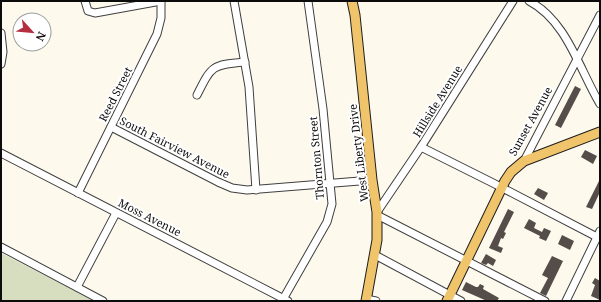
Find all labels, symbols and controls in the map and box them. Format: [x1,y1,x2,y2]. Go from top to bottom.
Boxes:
north arrow [12,12,52,52]
text: N [33,29,50,44]
street label: Hillside Avenue [409,62,465,140]
street label: Reed Street [95,64,135,124]
street label: Sunset Avenue [505,84,555,158]
street label: West Liberty Drive [345,103,371,203]
street label: South Fairview Avenue [118,113,233,181]
street label: Thornton Street [305,116,327,200]
street label: Moss Avenue [116,195,184,239]

